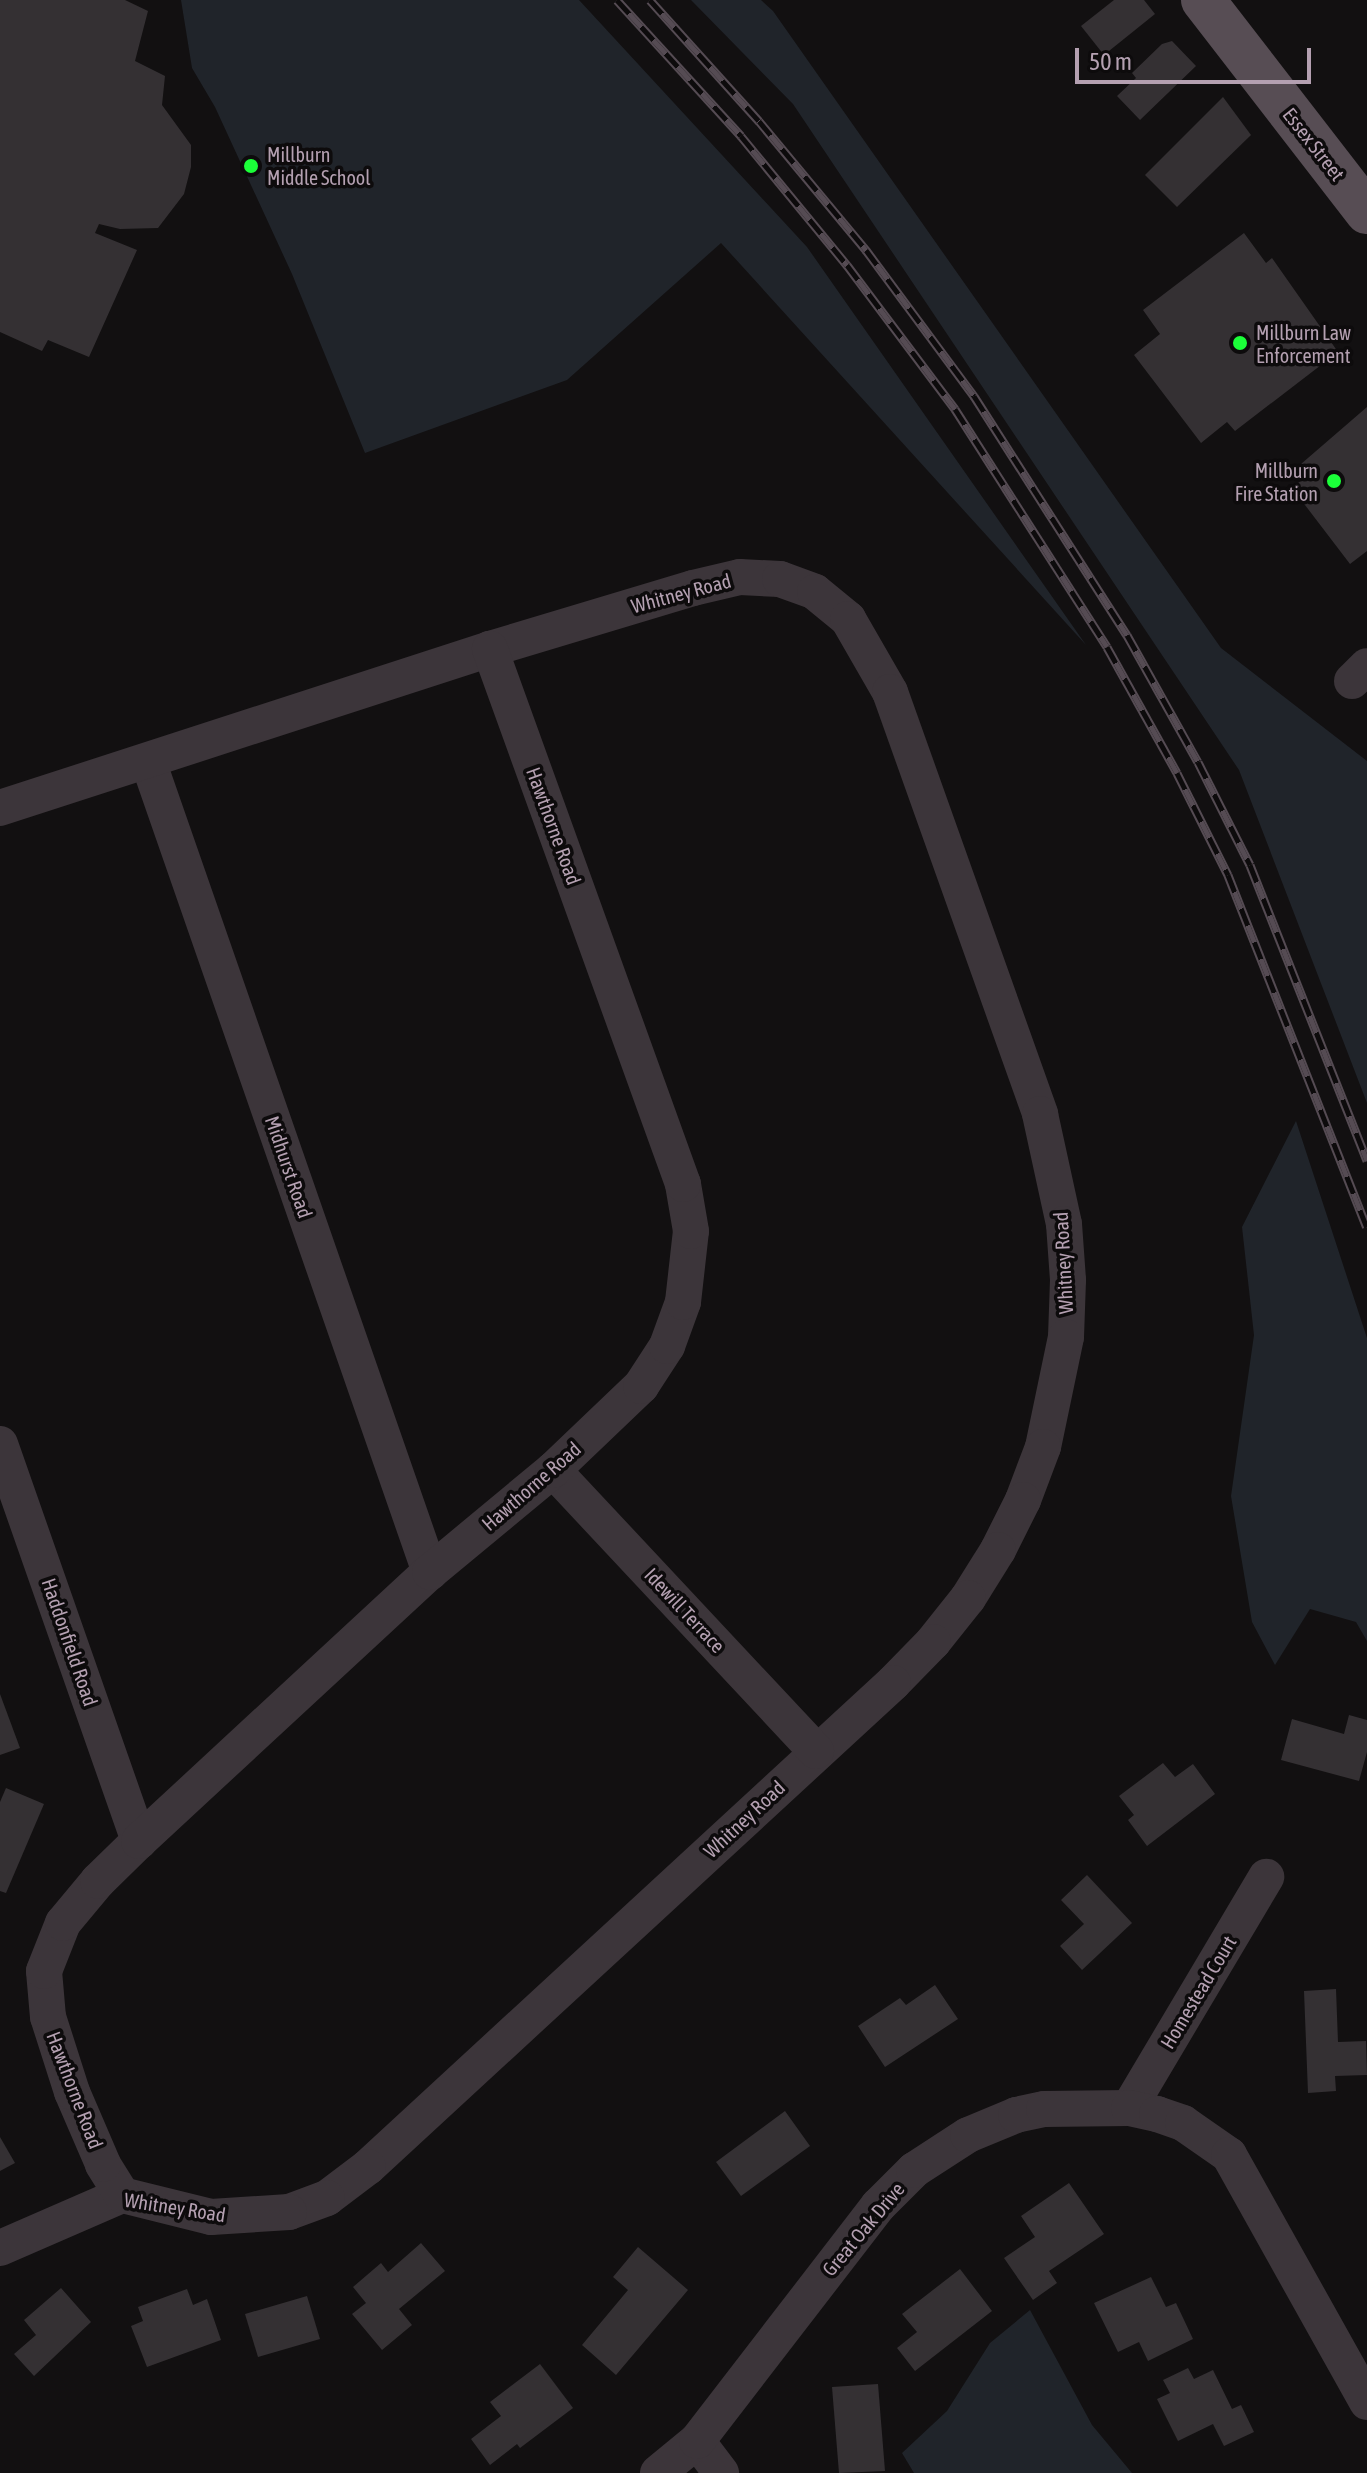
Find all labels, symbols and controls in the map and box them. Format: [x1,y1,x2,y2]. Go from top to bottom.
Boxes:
scale bar [1079,32,1315,82]
text: 50 m [1089,48,1132,75]
street label: Essex Street [1278,103,1350,185]
place label: Millburn Middle School [267,142,370,189]
marker: Millburn Middle School [242,157,260,175]
place label: Millburn Law Enforcement [1256,320,1351,367]
marker: Millburn Law Enforcement [1231,334,1249,352]
place label: Millburn Fire Station [1235,458,1318,505]
marker: Millburn Fire Station [1325,472,1343,490]
street label: Whitney Road [628,568,734,618]
street label: Hawthorne Road [522,764,586,888]
street label: Midhurst Road [260,1113,318,1221]
street label: Whitney Road [1048,1211,1078,1315]
street label: Hawthorne Road [477,1436,585,1536]
street label: Idewill Terrace [640,1563,730,1657]
street label: Haddonfield Road [37,1575,103,1709]
street label: Whitney Road [698,1775,790,1863]
street label: Homestead Court [1155,1931,1241,2053]
street label: Hawthorne Road [42,2028,108,2152]
street label: Great Oak Drive [817,2177,909,2281]
street label: Whitney Road [123,2187,227,2227]

